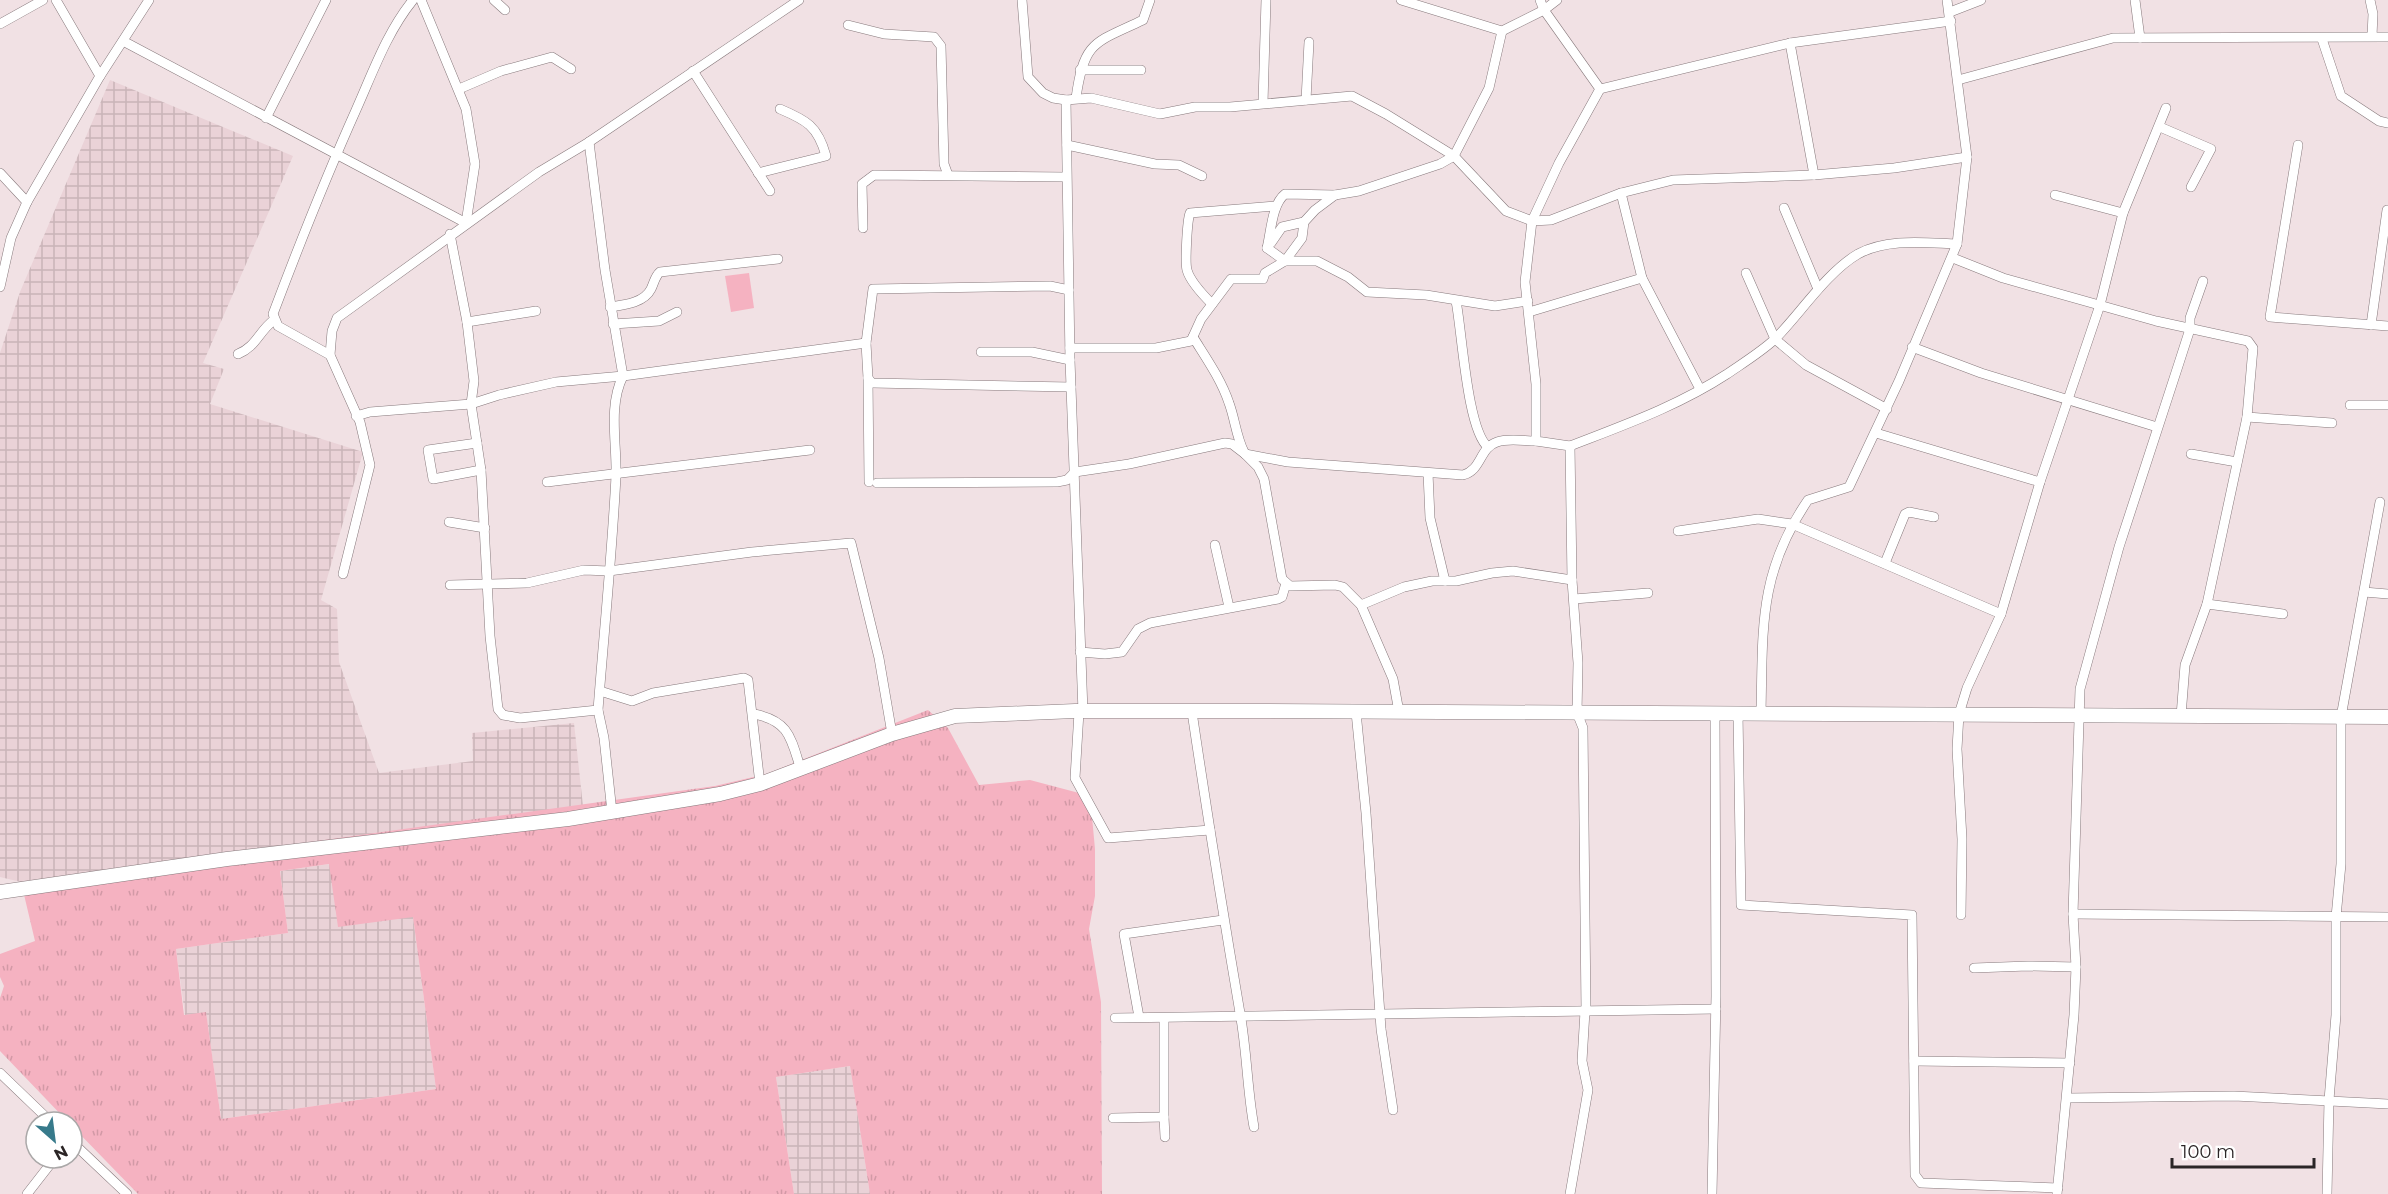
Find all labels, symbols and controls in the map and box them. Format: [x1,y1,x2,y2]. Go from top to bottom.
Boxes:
north arrow [24,1110,84,1170]
scale bar [2172,1131,2314,1169]
text: N [51,1141,71,1164]
text: 100 m [2181,1141,2235,1163]

